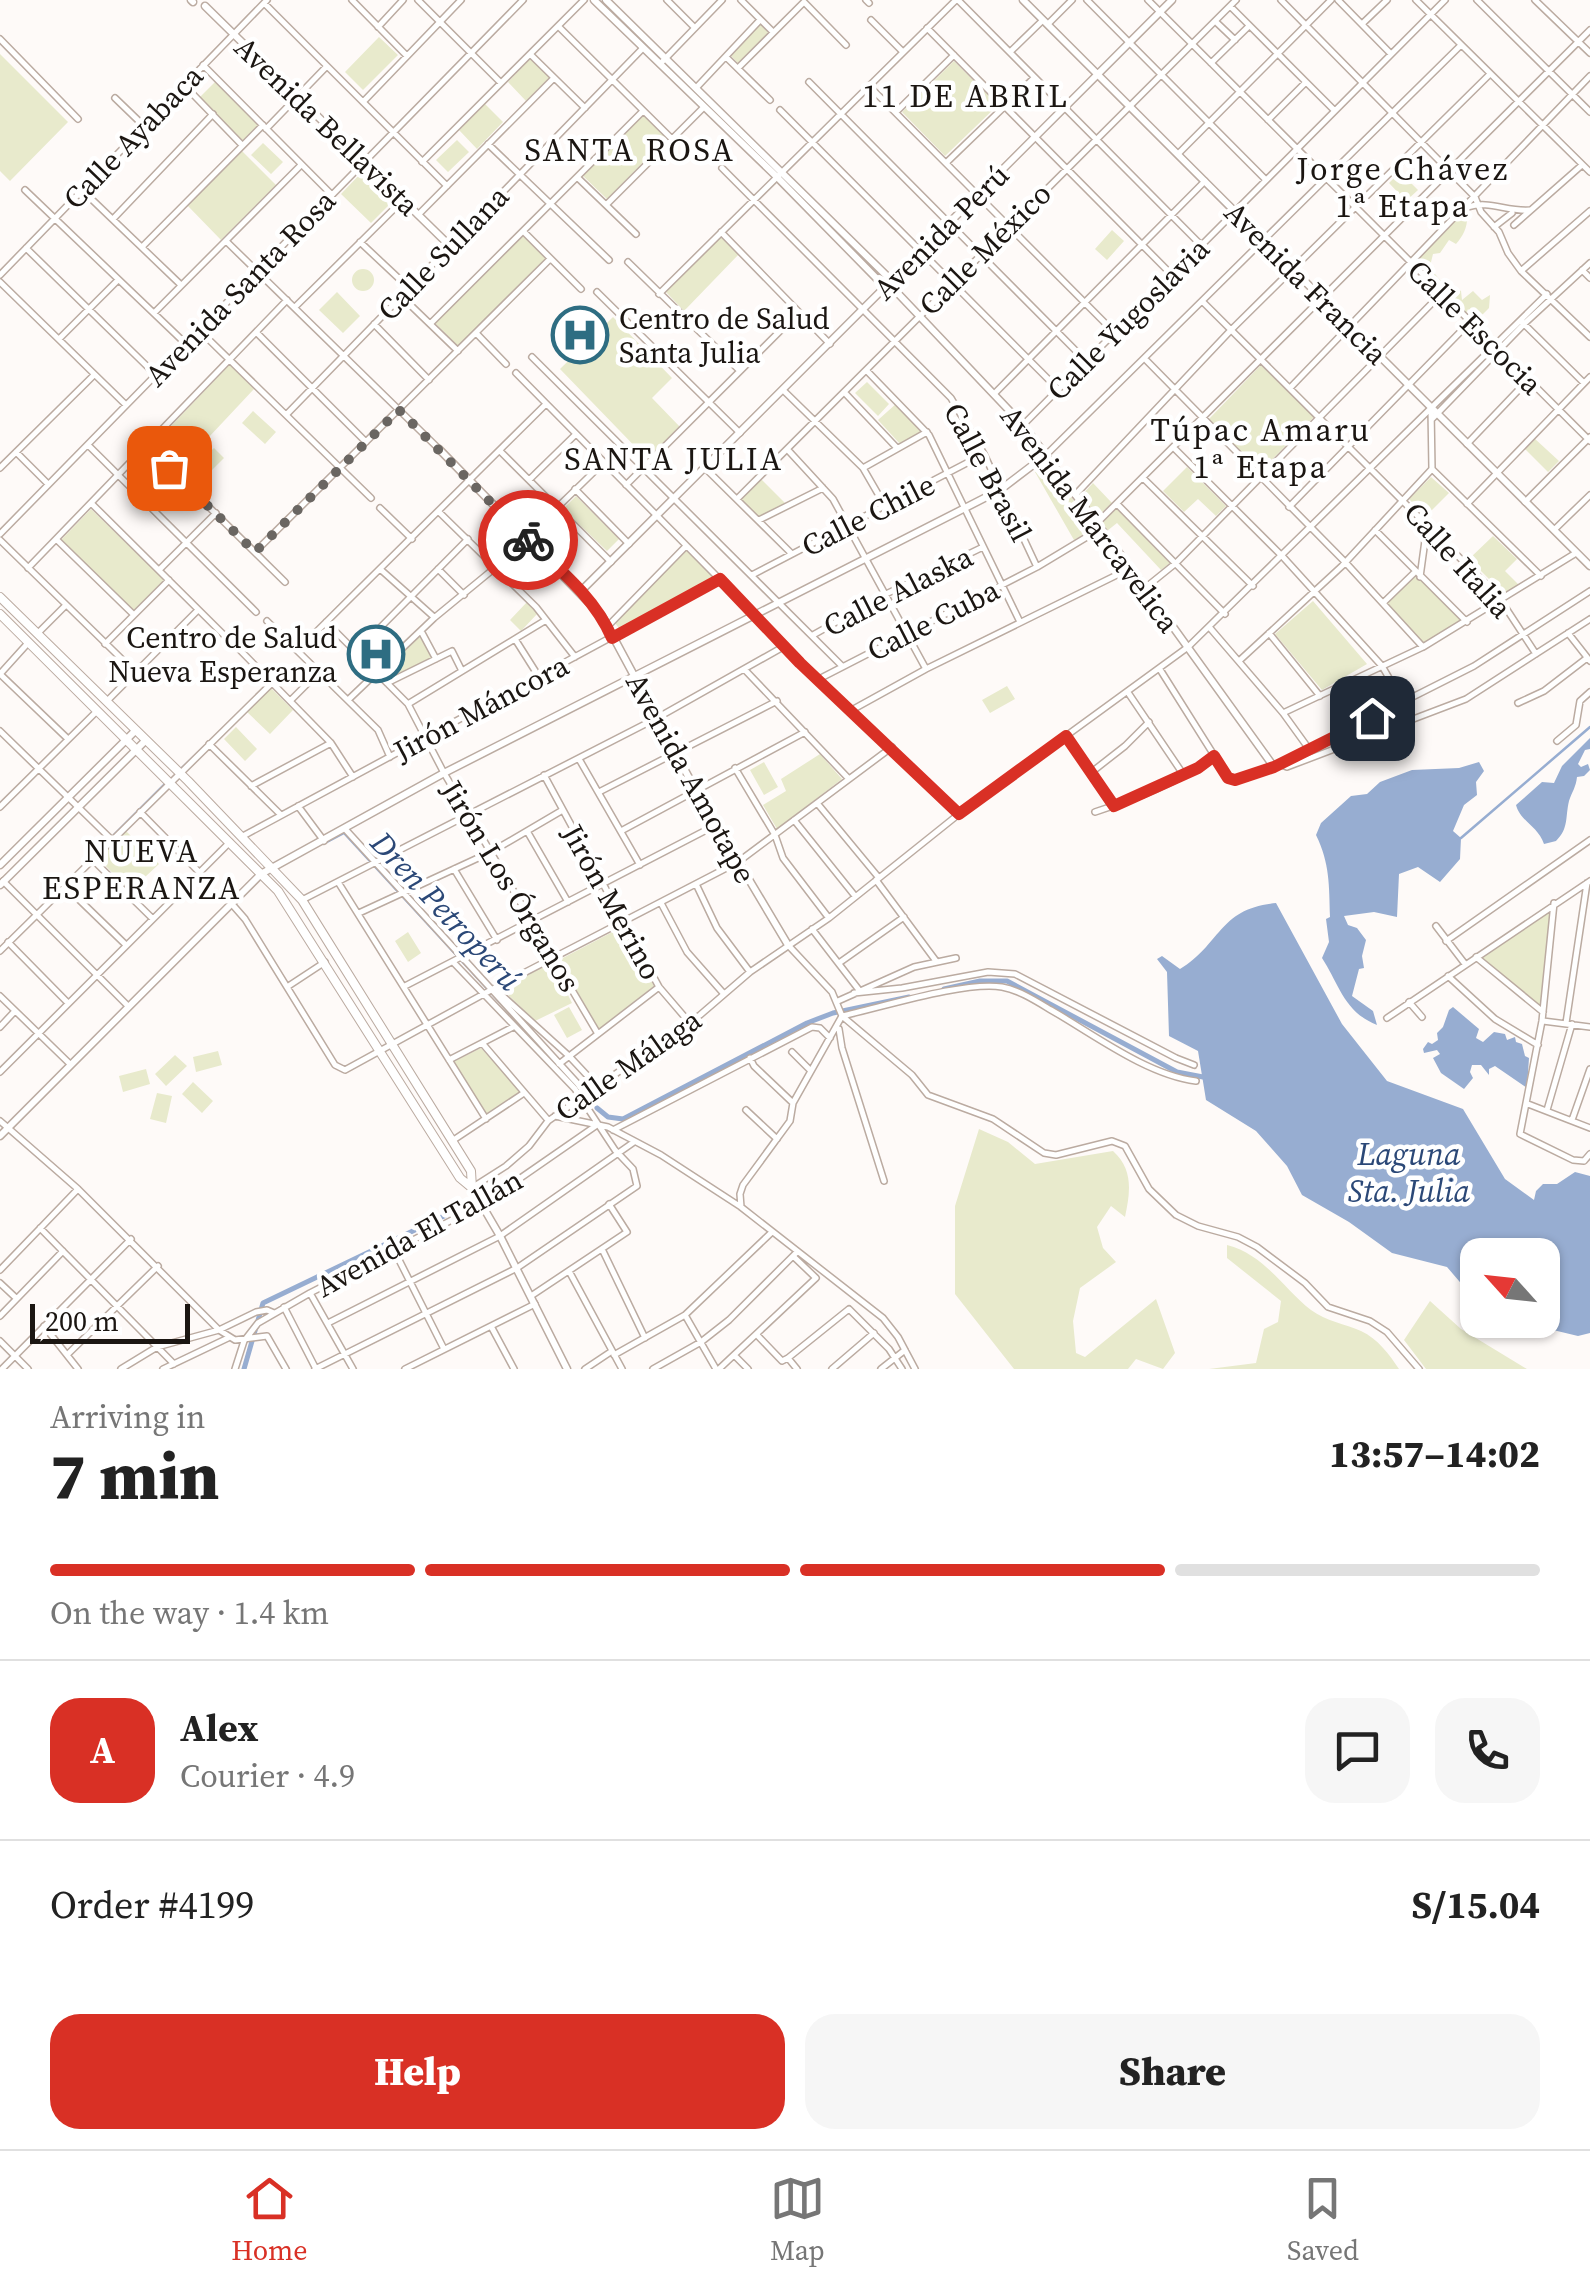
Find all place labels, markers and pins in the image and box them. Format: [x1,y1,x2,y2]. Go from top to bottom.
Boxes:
place label: Centro de Salud Santa Julia [619,298,830,373]
hospital icon: Centro de Salud Santa Julia [550,305,610,365]
pin [127,426,212,511]
place label: Centro de Salud Nueva Esperanza [108,617,338,692]
hospital icon: Centro de Salud Nueva Esperanza [346,624,406,684]
pin [1330,676,1415,761]

